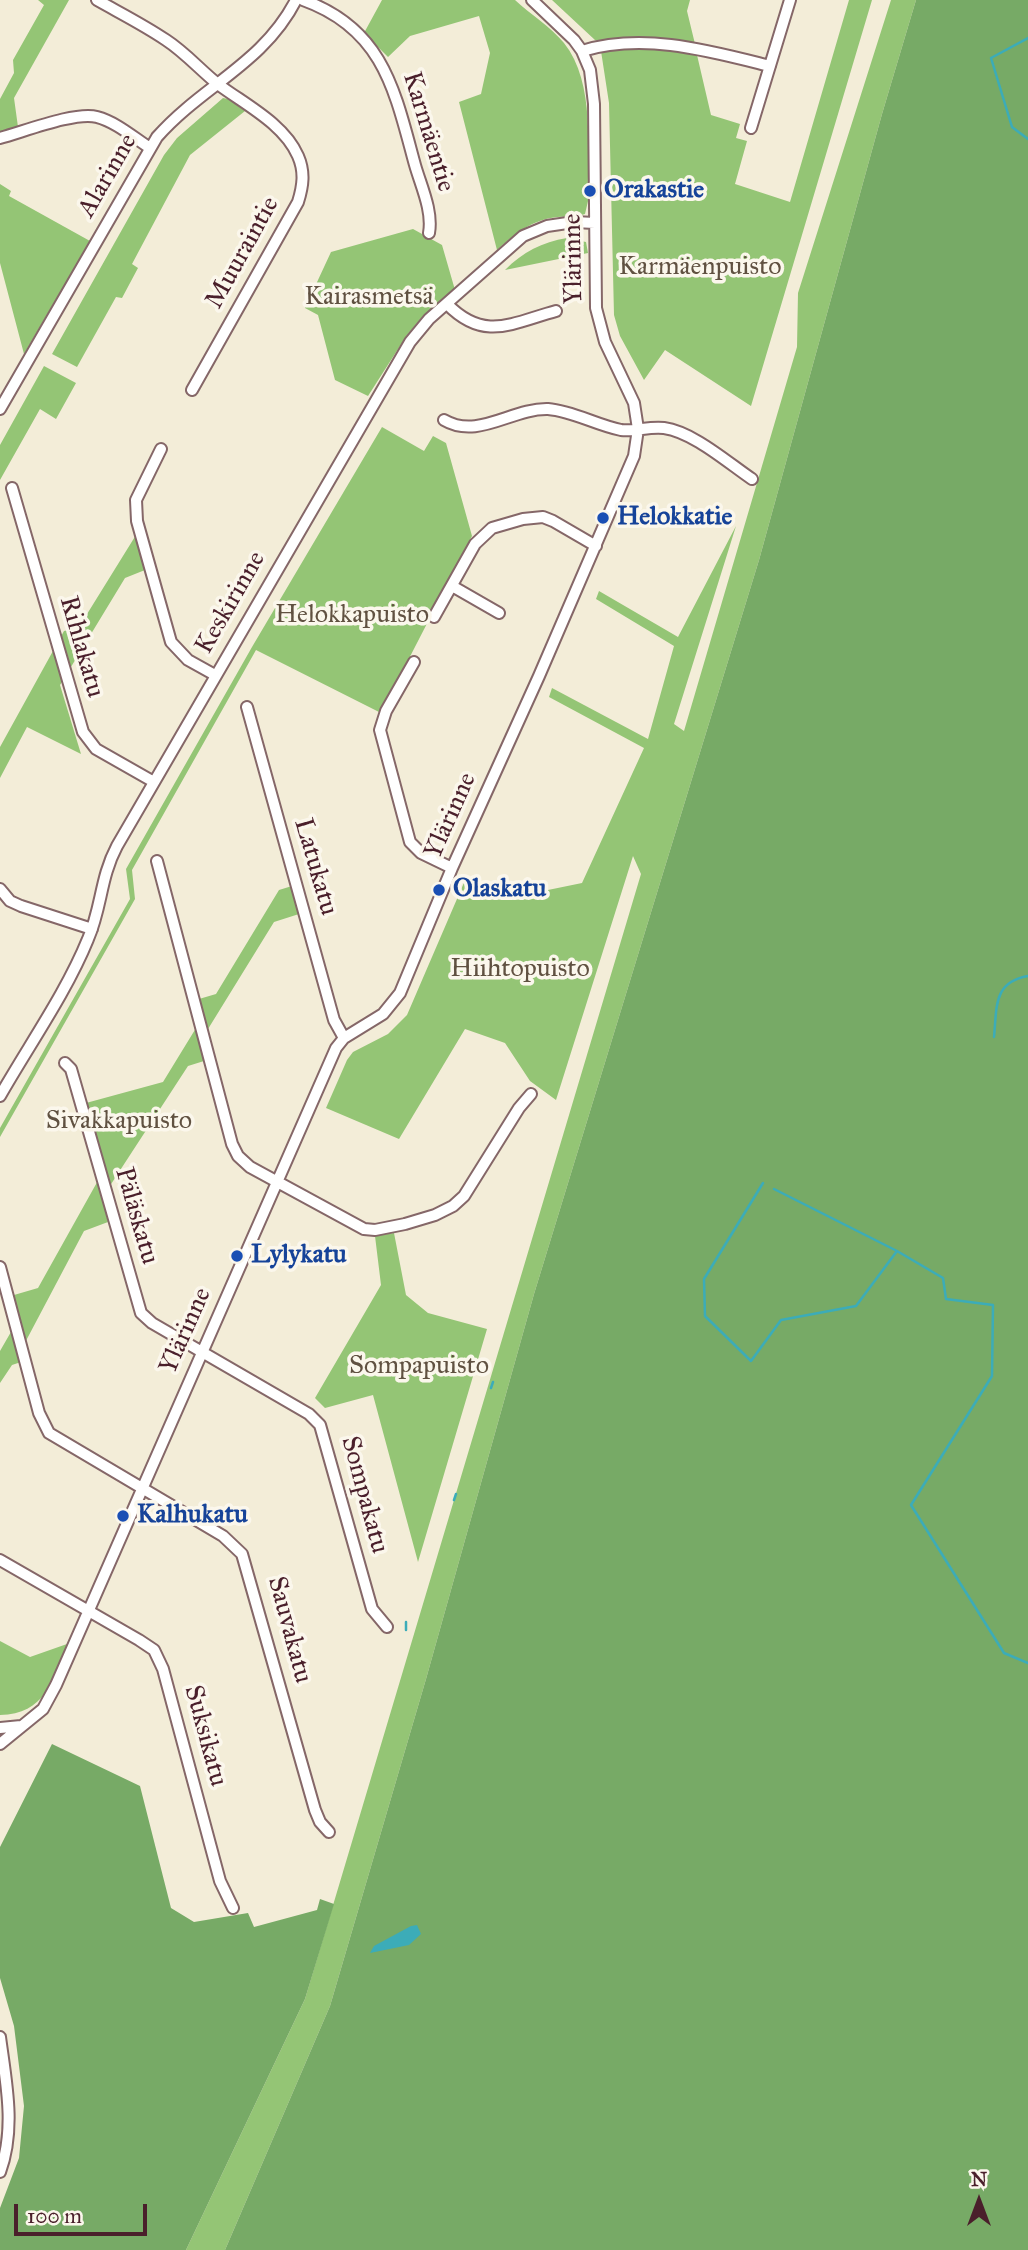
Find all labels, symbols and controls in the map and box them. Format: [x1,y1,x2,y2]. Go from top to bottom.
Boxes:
street label: Karmäentie [395,68,461,196]
street label: Alarinne [72,129,144,223]
place label: Orakastie [604,175,704,207]
marker: Orakastie [582,183,598,199]
street label: Muuraintie [200,192,286,314]
street label: Ylärinne [558,213,590,305]
park label: Karmäenpuisto [619,252,781,284]
park label: Kairasmetsä [304,282,434,314]
place label: Helokkatie [617,502,732,534]
marker: Helokkatie [595,510,611,526]
street label: Keskirinne [189,546,273,660]
street label: Rihlakatu [52,593,110,701]
park label: Helokkapuisto [275,600,429,632]
street label: Ylärinne [418,768,484,864]
street label: Latukatu [286,815,344,919]
place label: Olaskatu [453,874,546,906]
marker: Olaskatu [431,882,447,898]
park label: Hiihtopuisto [450,954,590,986]
park label: Sivakkapuisto [46,1106,192,1138]
street label: Päläskatu [107,1164,165,1268]
place label: Lylykatu [251,1240,347,1272]
marker: Lylykatu [229,1248,245,1264]
street label: Ylärinne [153,1283,219,1379]
park label: Sompapuisto [349,1351,489,1383]
street label: Sompakatu [333,1433,395,1557]
place label: Kalhukatu [137,1500,248,1532]
marker: Kalhukatu [115,1508,131,1524]
street label: Sauvakatu [260,1573,318,1687]
street label: Suksikatu [177,1682,233,1790]
north arrow [944,2166,1014,2236]
text: N [971,2168,987,2191]
scale bar [18,2190,150,2234]
text: 100 m [27,2203,82,2229]

